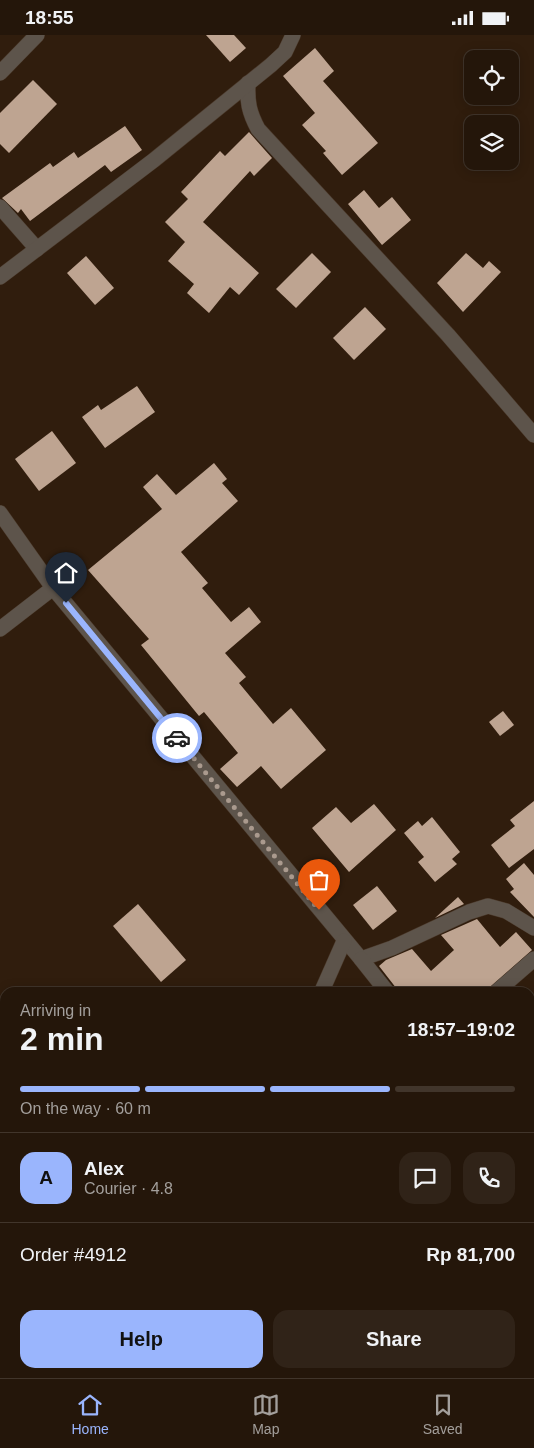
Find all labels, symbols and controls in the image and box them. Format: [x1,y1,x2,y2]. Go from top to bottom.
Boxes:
text: 18:55 [25,7,74,28]
map controls [464,50,519,170]
button: locate [464,50,519,105]
button: layers [464,115,519,170]
pin [45,552,87,603]
icon: home [52,559,80,587]
courier [152,713,202,763]
icon: car [163,724,191,752]
pin [298,859,340,910]
icon: bag [305,866,333,894]
text: Arriving in [20,1002,91,1019]
text: 18:57–19:02 [407,1019,515,1040]
text: 2 min [20,1021,104,1057]
text: On the way · 60 m [20,1100,151,1117]
button: chat [399,1152,451,1204]
button: phone [463,1152,515,1204]
text: Alex [84,1158,124,1179]
text: A [39,1167,53,1188]
text: Courier · 4.8 [84,1180,173,1197]
text: Order #4912 [20,1244,127,1265]
text: Rp 81,700 [426,1244,515,1265]
button: Help [20,1310,263,1368]
button: Share [273,1310,515,1368]
tab: Home [71,1391,109,1437]
tab: Map [252,1391,280,1437]
tab: Saved [423,1391,462,1437]

